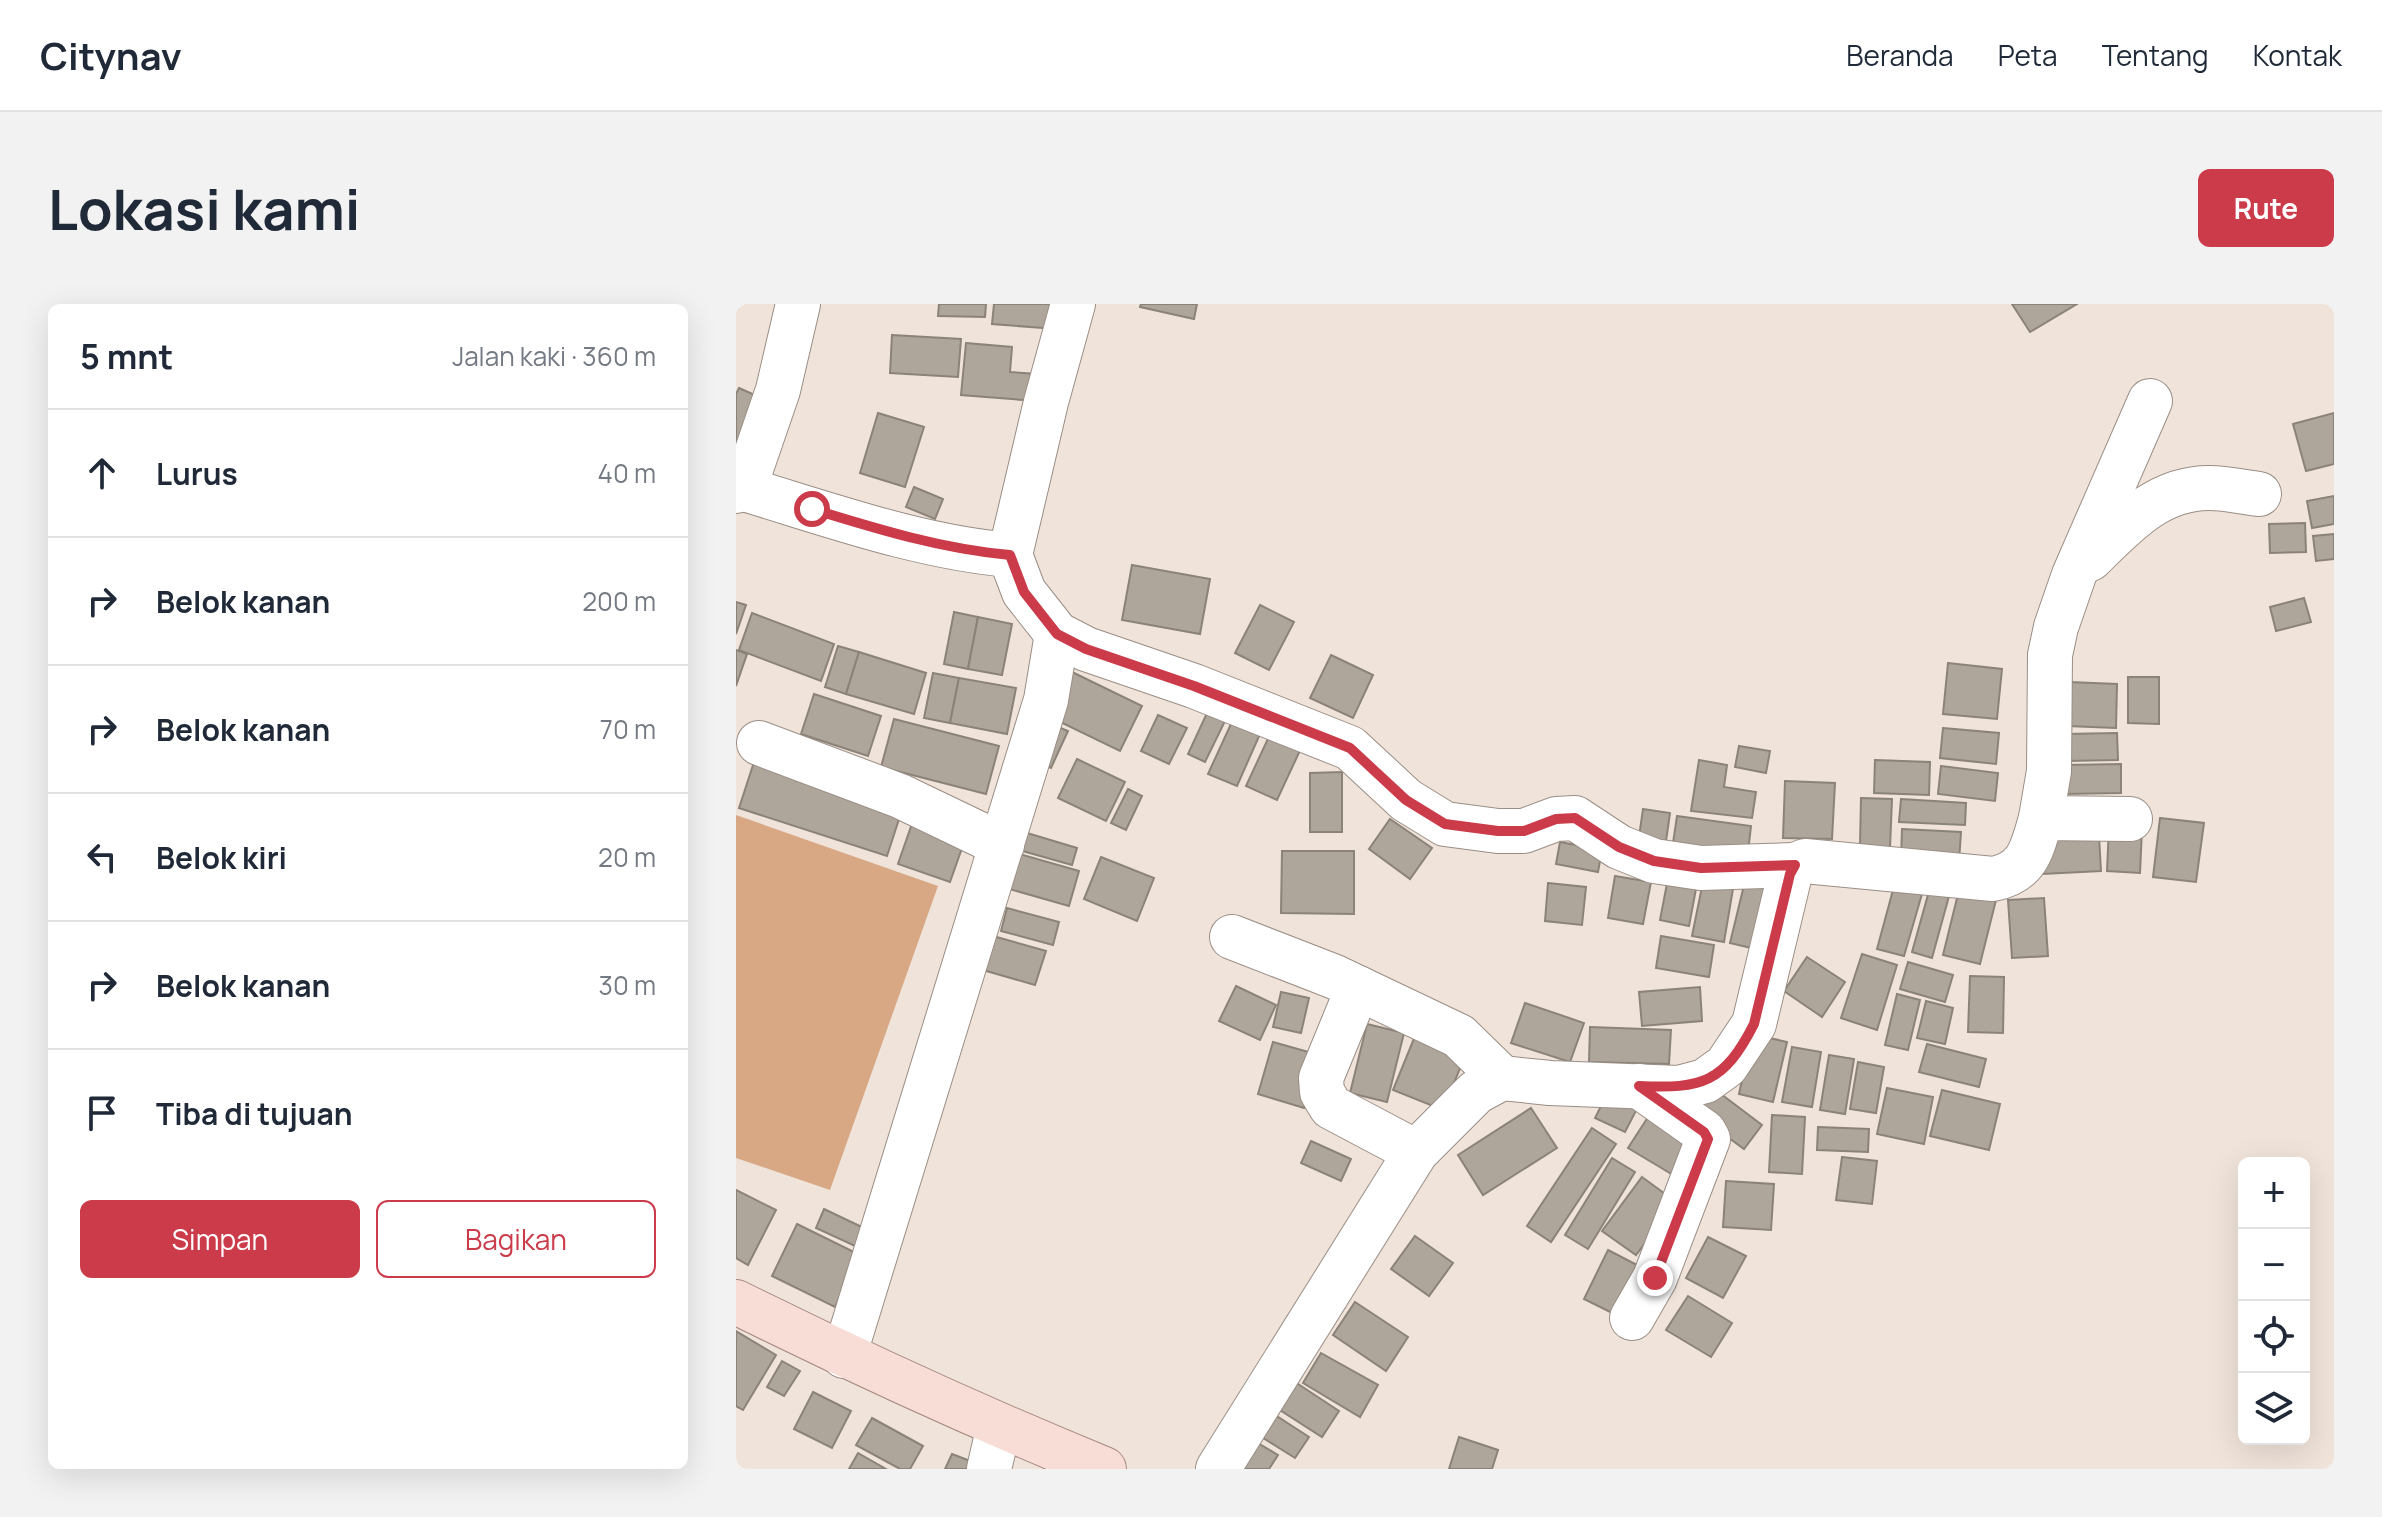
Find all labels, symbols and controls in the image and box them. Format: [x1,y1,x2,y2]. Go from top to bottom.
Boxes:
text: Citynav [40,29,182,81]
text: Beranda [1846,36,1954,74]
text: Peta [1998,36,2058,74]
text: Tentang [2102,36,2209,74]
text: Kontak [2253,36,2342,74]
button: Rute [2198,169,2334,247]
text: Lokasi kami [48,170,361,247]
text: 5 mnt [80,333,173,379]
text: Jalan kaki · 360 m [452,338,656,374]
icon: ahead [80,451,124,495]
text: Lurus [156,453,238,494]
text: 40 m [598,455,656,491]
route start [794,491,830,527]
icon: right [80,579,124,623]
text: Belok kanan [156,581,330,622]
text: 200 m [582,583,656,619]
icon: right [80,707,124,751]
text: Belok kanan [156,709,330,750]
text: 70 m [600,711,656,747]
icon: left [80,835,124,879]
text: Belok kiri [156,837,287,878]
text: 20 m [598,839,656,875]
icon: right [80,963,124,1007]
text: Belok kanan [156,965,330,1006]
text: 30 m [599,967,656,1003]
icon: arrive [80,1091,124,1135]
text: Tiba di tujuan [156,1093,353,1134]
map controls [2238,1157,2310,1445]
button: + [2238,1157,2310,1229]
button: Simpan [80,1200,360,1278]
button: Bagikan [376,1200,656,1278]
button: − [2238,1229,2310,1301]
route end [1637,1260,1673,1296]
button: locate [2238,1301,2310,1373]
button: layers [2238,1373,2310,1445]

